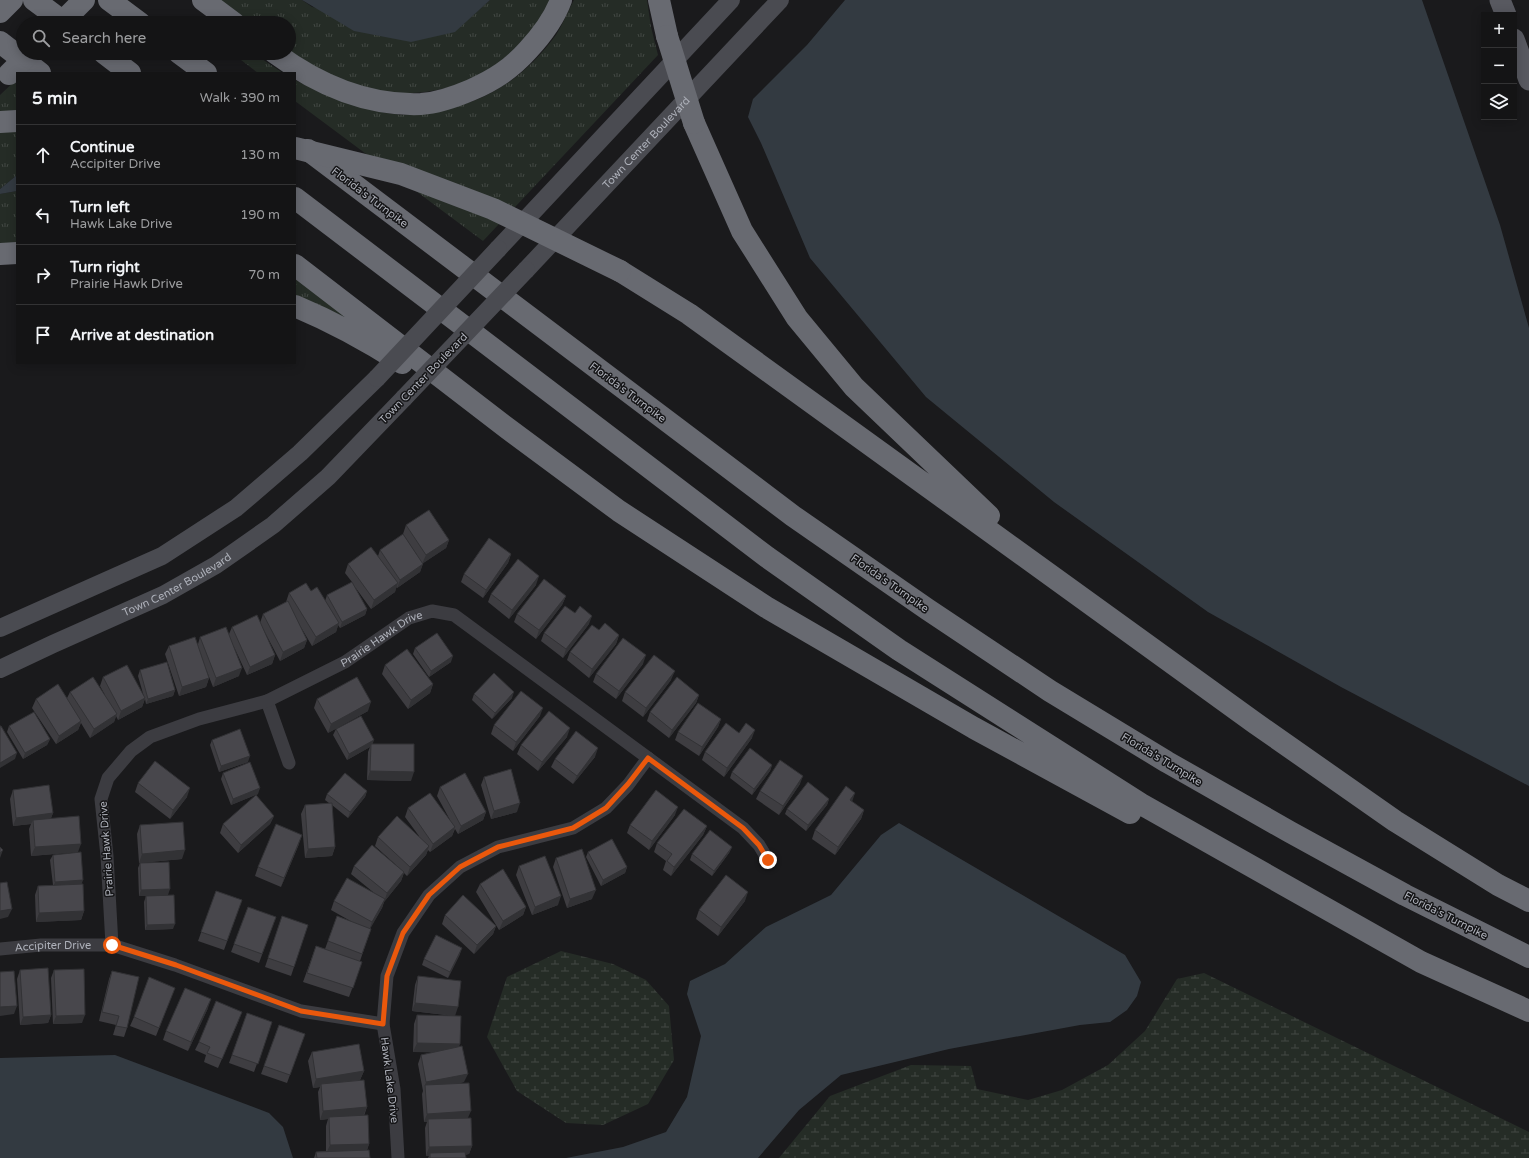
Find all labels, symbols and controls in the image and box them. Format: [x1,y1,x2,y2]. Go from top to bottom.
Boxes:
map controls [1481,12,1517,120]
button: + [1481,12,1517,48]
search box [16,16,296,60]
icon: search [30,27,52,49]
text: Search here [62,29,146,47]
button: − [1481,48,1517,84]
button: layers [1481,84,1517,120]
text: 5 min [32,88,77,109]
text: Walk · 390 m [200,90,280,106]
street label: Town Center Boulevard [600,94,693,192]
text: Continue [70,138,134,156]
icon: ahead [32,144,54,166]
text: 130 m [240,147,280,163]
text: Accipiter Drive [70,156,161,172]
street label: Florida's Turnpike [329,164,410,230]
text: Turn left [70,198,130,216]
icon: left [32,204,54,226]
text: 190 m [240,207,280,223]
text: Hawk Lake Drive [70,216,172,232]
text: Turn right [70,258,140,276]
icon: right [32,264,54,286]
text: 70 m [248,267,280,283]
text: Prairie Hawk Drive [70,276,183,292]
icon: arrive [32,324,54,346]
text: Arrive at destination [70,326,214,344]
street label: Town Center Boulevard [377,330,470,427]
street label: Florida's Turnpike [587,359,668,425]
street label: Town Center Boulevard [121,550,234,619]
street label: Florida's Turnpike [848,552,931,615]
street label: Prairie Hawk Drive [339,608,424,670]
street label: Florida's Turnpike [1119,730,1205,789]
street label: Prairie Hawk Drive [97,801,116,897]
route end [759,851,777,869]
street label: Florida's Turnpike [1402,889,1490,942]
route start [103,936,121,954]
street label: Accipiter Drive [14,939,91,955]
street label: Hawk Lake Drive [378,1036,401,1124]

